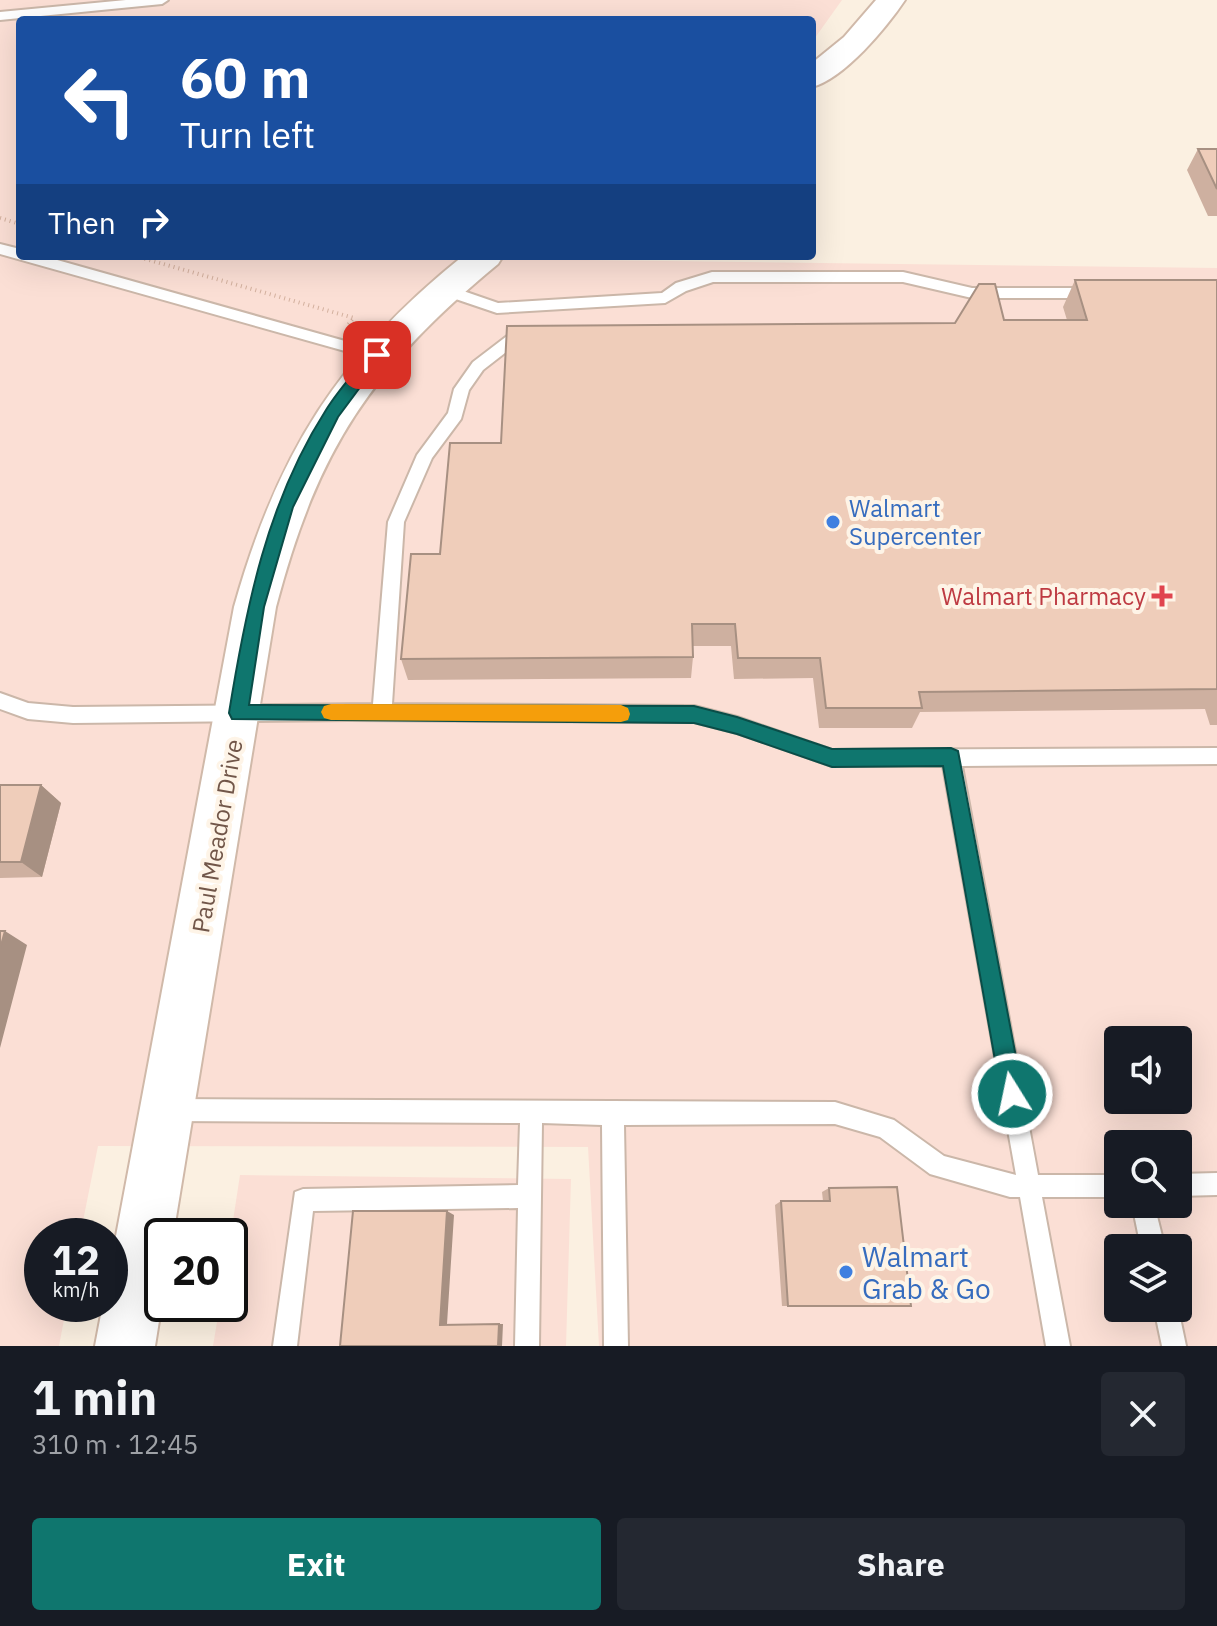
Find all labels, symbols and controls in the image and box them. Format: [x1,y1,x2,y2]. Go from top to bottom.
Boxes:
text: 60 m [180,41,310,113]
icon: left [48,48,152,152]
text: Turn left [180,111,315,158]
icon: right [132,200,176,244]
text: Then [48,203,116,242]
pin [343,321,411,389]
icon: arrive [355,333,399,377]
place label: Walmart Supercenter [849,492,982,552]
marker: Walmart Supercenter [824,513,842,531]
place label: Walmart Pharmacy [941,580,1146,612]
marker: Walmart Pharmacy [1153,587,1171,605]
street label: Paul Meador Drive [184,737,250,935]
map controls [1104,1026,1192,1322]
button: sound [1104,1026,1192,1114]
position arrow [970,1052,1054,1136]
button: search [1104,1130,1192,1218]
speed limit sign: 20 [144,1218,248,1322]
text: 12 [52,1234,100,1286]
button: layers [1104,1234,1192,1322]
place label: Walmart Grab & Go [862,1238,991,1307]
marker: Walmart Grab & Go [837,1263,855,1281]
text: km/h [52,1276,100,1303]
text: 1 min [32,1366,157,1428]
button: close [1101,1372,1185,1456]
text: 310 m · 12:45 [32,1427,198,1461]
button: Exit [32,1518,601,1610]
button: Share [617,1518,1185,1610]

